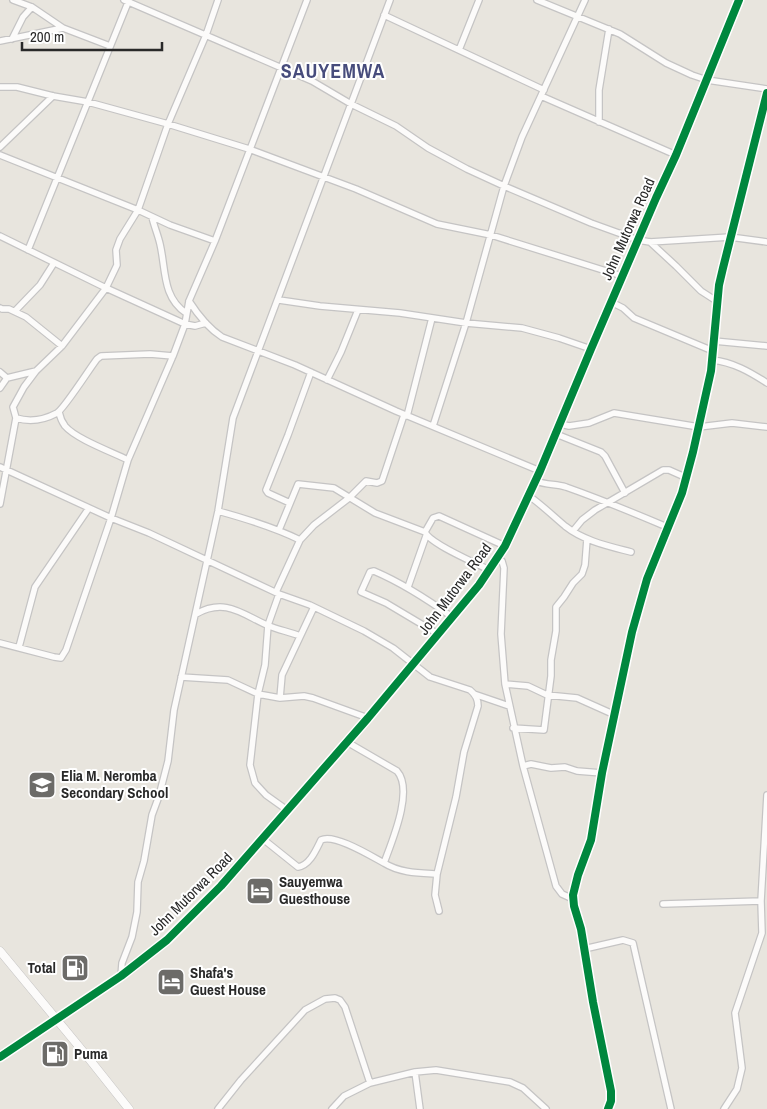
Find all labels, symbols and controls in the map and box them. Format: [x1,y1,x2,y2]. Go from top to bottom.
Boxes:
scale bar [22,20,162,52]
text: 200 m [30,26,64,47]
district label: SAUYEMWA [281,57,385,84]
street label: John Mutorwa Road [596,174,660,283]
street label: John Mutorwa Road [413,538,496,639]
place label: Elia M. Neromba Secondary School [61,765,168,803]
school or university icon: Elia M. Neromba Secondary School [27,770,57,800]
street label: John Mutorwa Road [144,847,237,940]
place label: Sauyemwa Guesthouse [279,871,350,909]
hotel icon: Sauyemwa Guesthouse [245,876,275,906]
fuel station icon: Total [60,953,90,983]
place label: Total [28,957,56,978]
place label: Shafa's Guest House [190,962,266,1000]
hotel icon: Shafa's Guest House [156,967,186,997]
fuel station icon: Puma [40,1039,70,1069]
place label: Puma [74,1043,108,1064]

